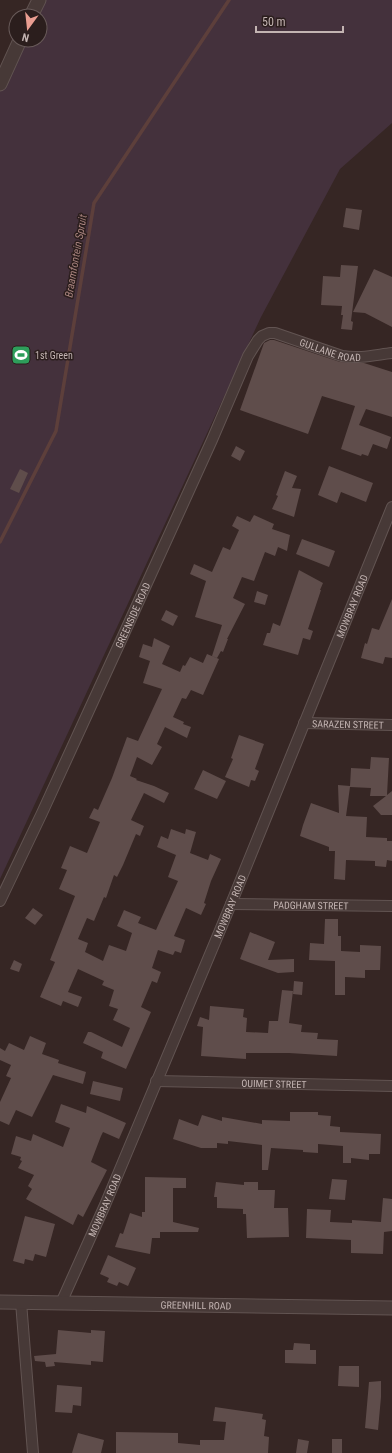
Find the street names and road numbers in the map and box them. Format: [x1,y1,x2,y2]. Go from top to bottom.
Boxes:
street label: GULLANE ROAD [298,336,361,363]
street label: MOWBRAY ROAD [334,573,370,640]
street label: GREENSIDE ROAD [113,580,152,650]
street label: SARAZEN STREET [312,718,384,730]
street label: MOWBRAY ROAD [212,873,248,940]
street label: PADGHAM STREET [273,899,349,911]
street label: OUIMET STREET [241,1077,307,1090]
street label: MOWBRAY ROAD [86,1172,123,1238]
street label: GREENHILL ROAD [161,1299,232,1311]

